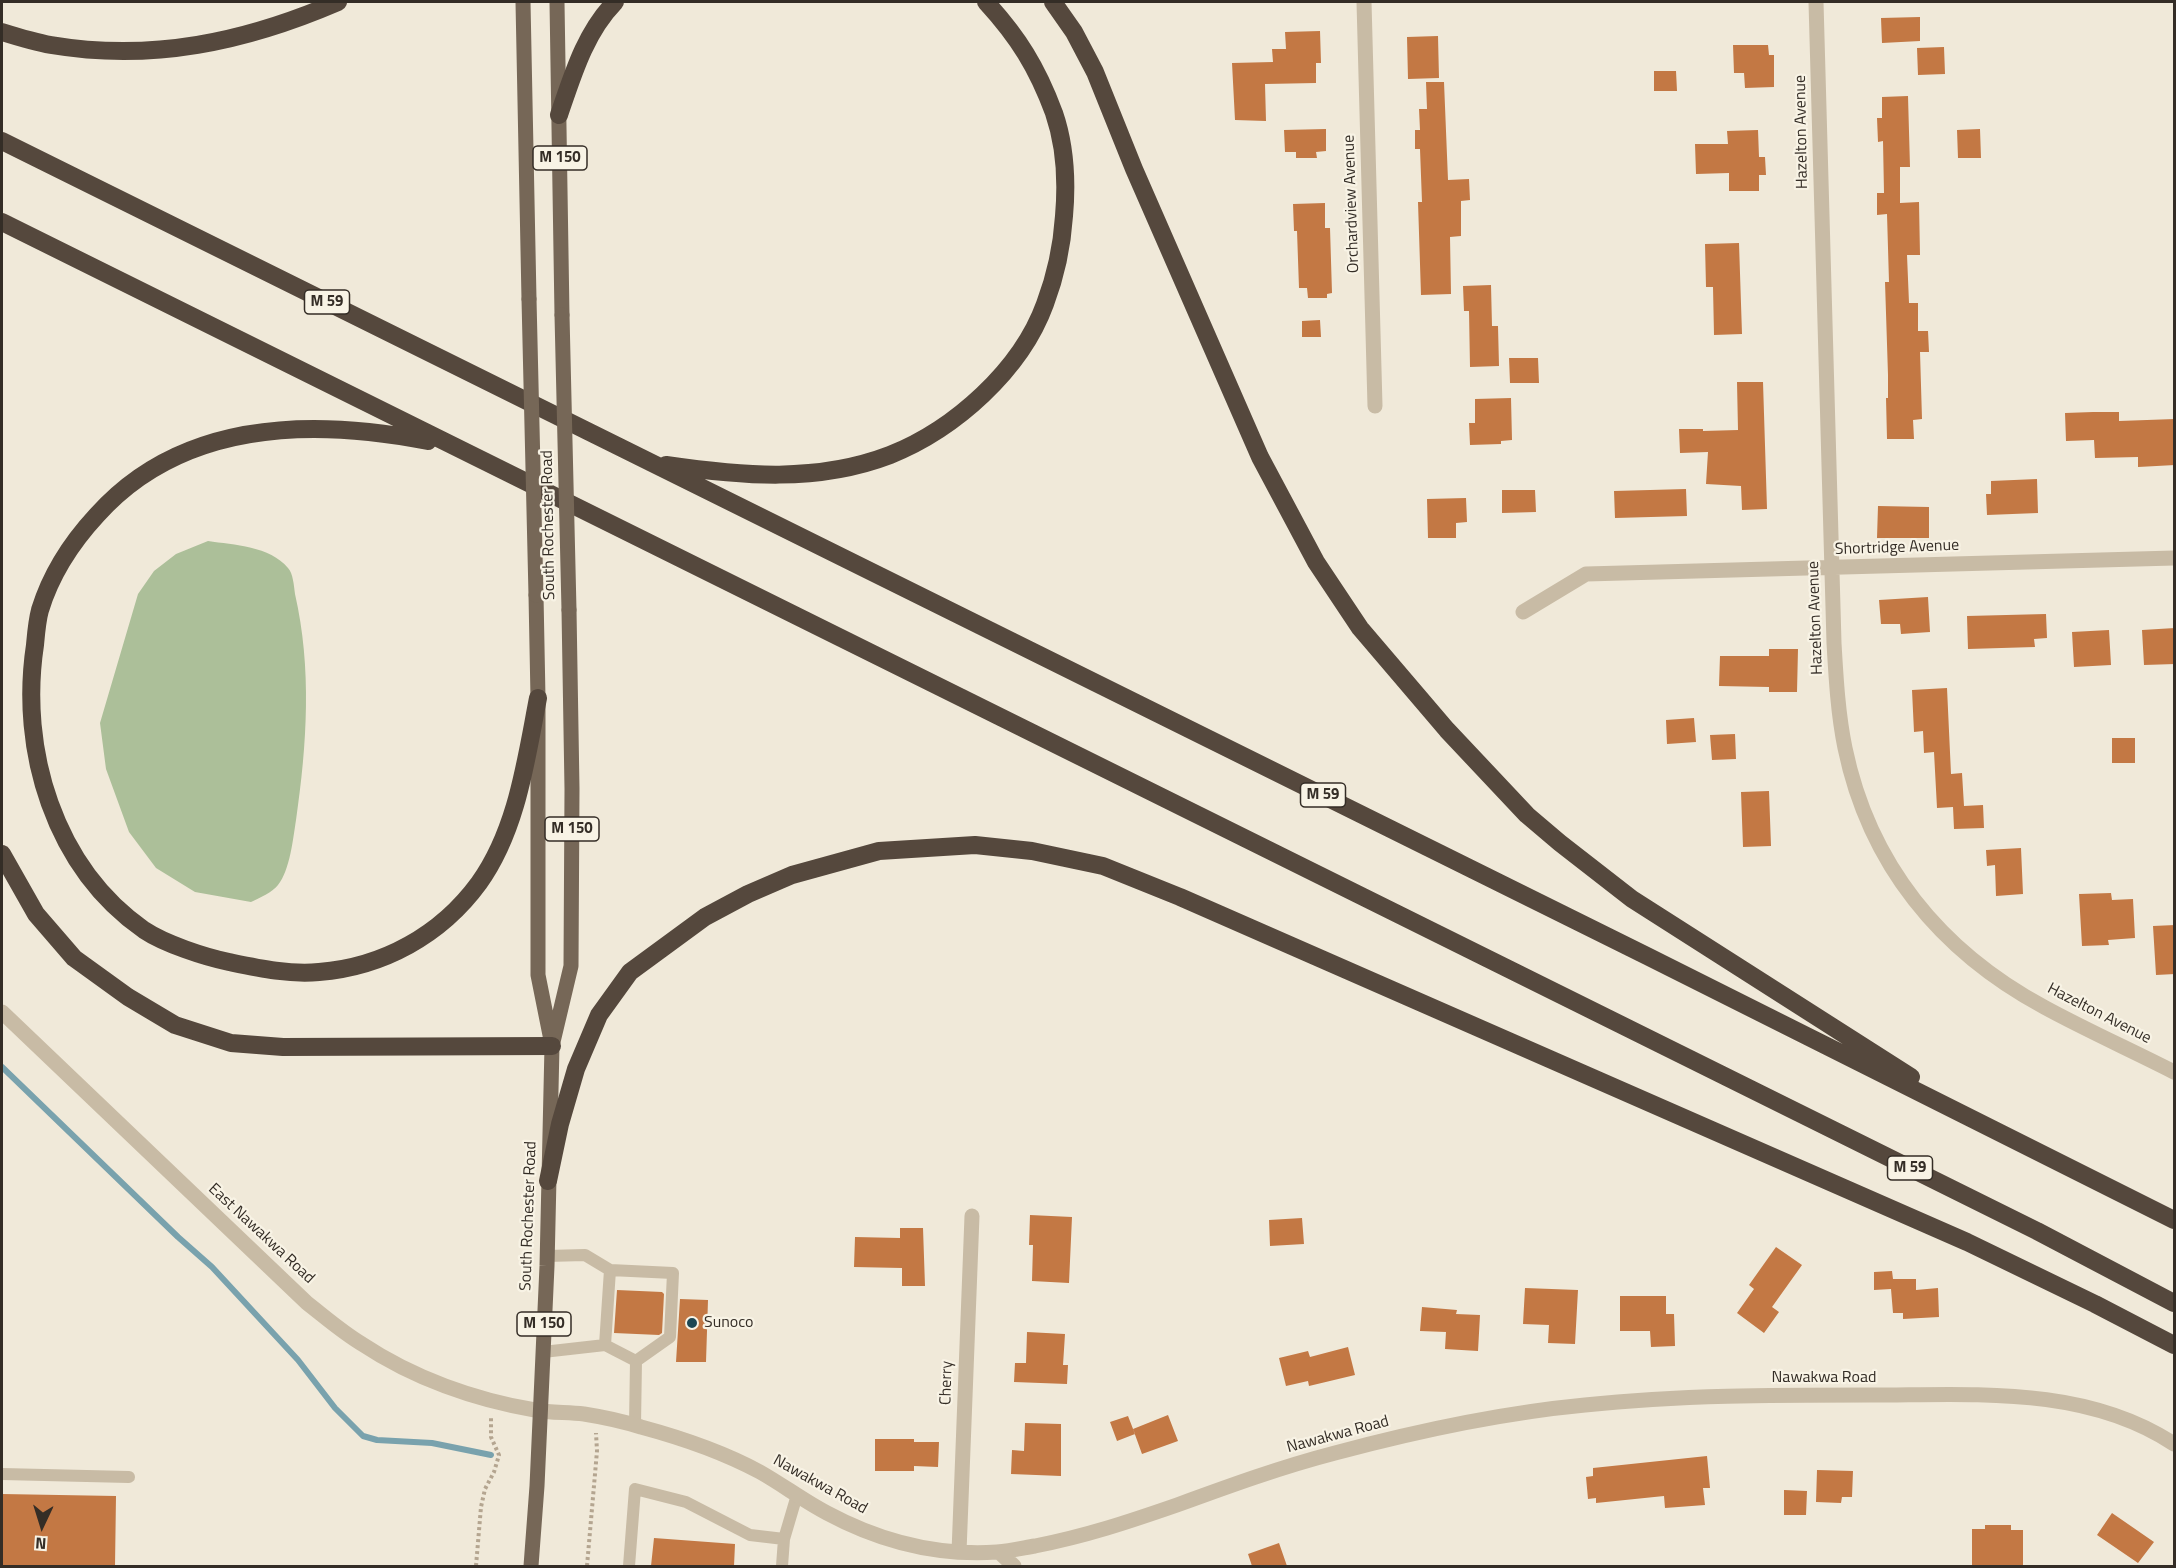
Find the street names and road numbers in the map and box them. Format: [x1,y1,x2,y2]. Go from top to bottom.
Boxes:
street label: Hazelton Avenue [1791,75,1813,189]
street label: Orchardview Avenue [1340,135,1364,273]
road number: M 150 [533,146,587,170]
road number: M 59 [304,290,350,314]
street label: South Rochester Road [538,450,560,600]
street label: Shortridge Avenue [1835,536,1959,560]
street label: Hazelton Avenue [1804,561,1828,675]
road number: M 59 [1300,783,1346,807]
road number: M 150 [545,817,599,841]
street label: Hazelton Avenue [2044,980,2154,1048]
street label: South Rochester Road [517,1141,541,1291]
road number: M 59 [1888,1156,1932,1180]
street label: East Nawakwa Road [204,1180,318,1288]
road number: M 150 [517,1312,571,1336]
street label: Cherry [937,1361,957,1405]
street label: Nawakwa Road [1772,1368,1876,1388]
street label: Nawakwa Road [1285,1412,1391,1458]
street label: Nawakwa Road [769,1451,871,1519]

